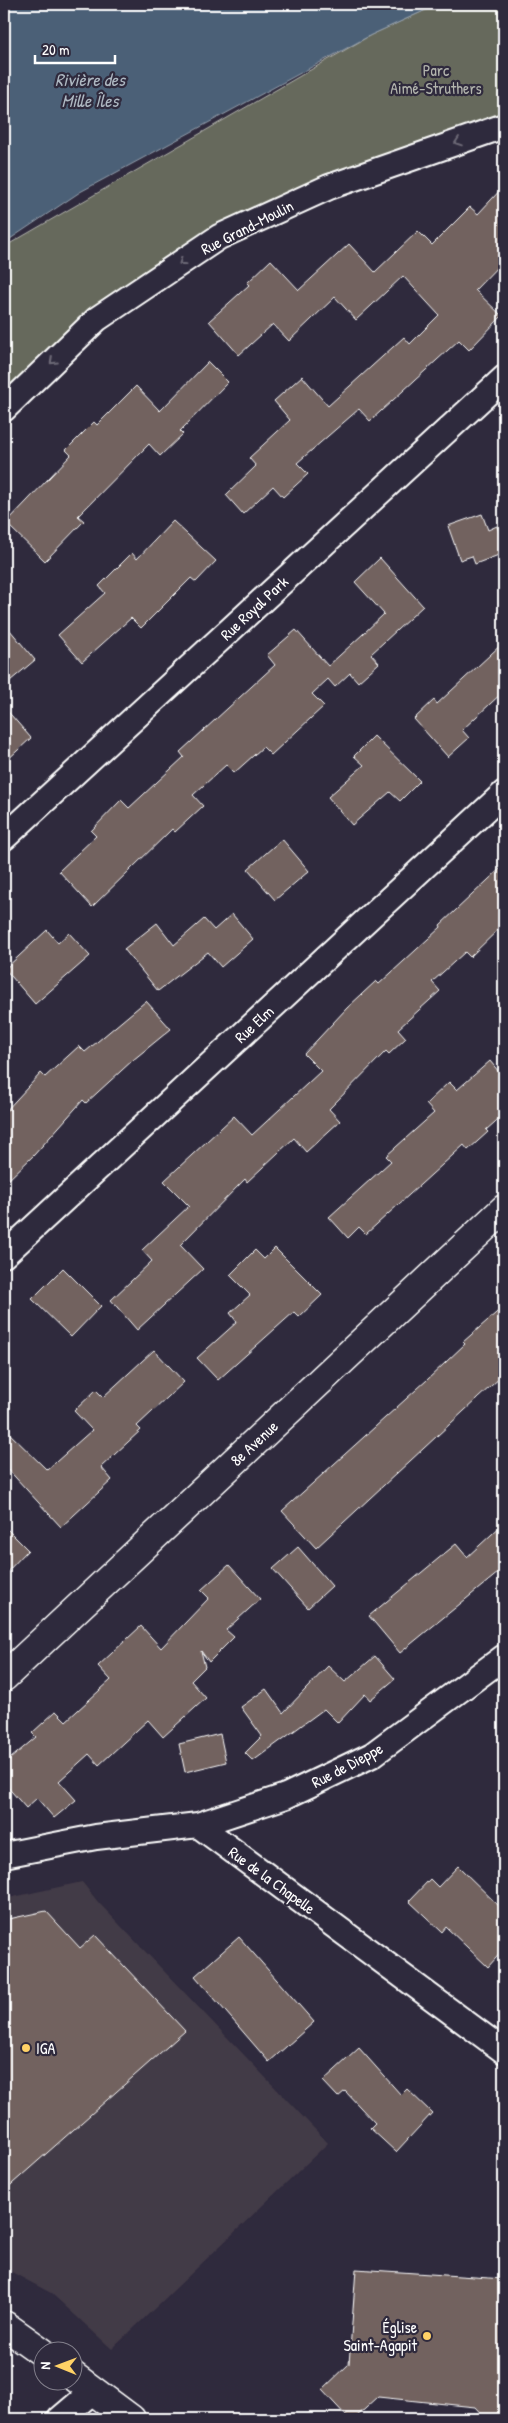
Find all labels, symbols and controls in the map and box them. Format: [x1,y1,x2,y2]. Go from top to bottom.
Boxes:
scale bar [35,32,115,64]
text: 20 m [42,39,69,60]
park label: Parc Aimé-Struthers [390,59,482,99]
water label: Rivière des Mille Îles [55,67,127,113]
one-way arrow [454,136,463,146]
street label: Rue Grand-Moulin [197,194,297,260]
one-way arrow [178,256,188,265]
one-way arrow [50,355,59,364]
street label: Rue Royal Park [215,571,293,645]
street label: Rue Elm [230,1000,278,1048]
street label: 8e Avenue [225,1415,283,1471]
street label: Rue de Dieppe [308,1737,387,1793]
street label: Rue de la Chapelle [224,1841,320,1919]
place label: IGA [36,2037,55,2059]
marker: IGA [20,2042,32,2054]
place label: Église Saint-Agapit [343,2316,418,2356]
marker: Église Saint-Agapit [421,2330,433,2342]
north arrow [32,2340,82,2390]
text: N [35,2361,54,2370]

